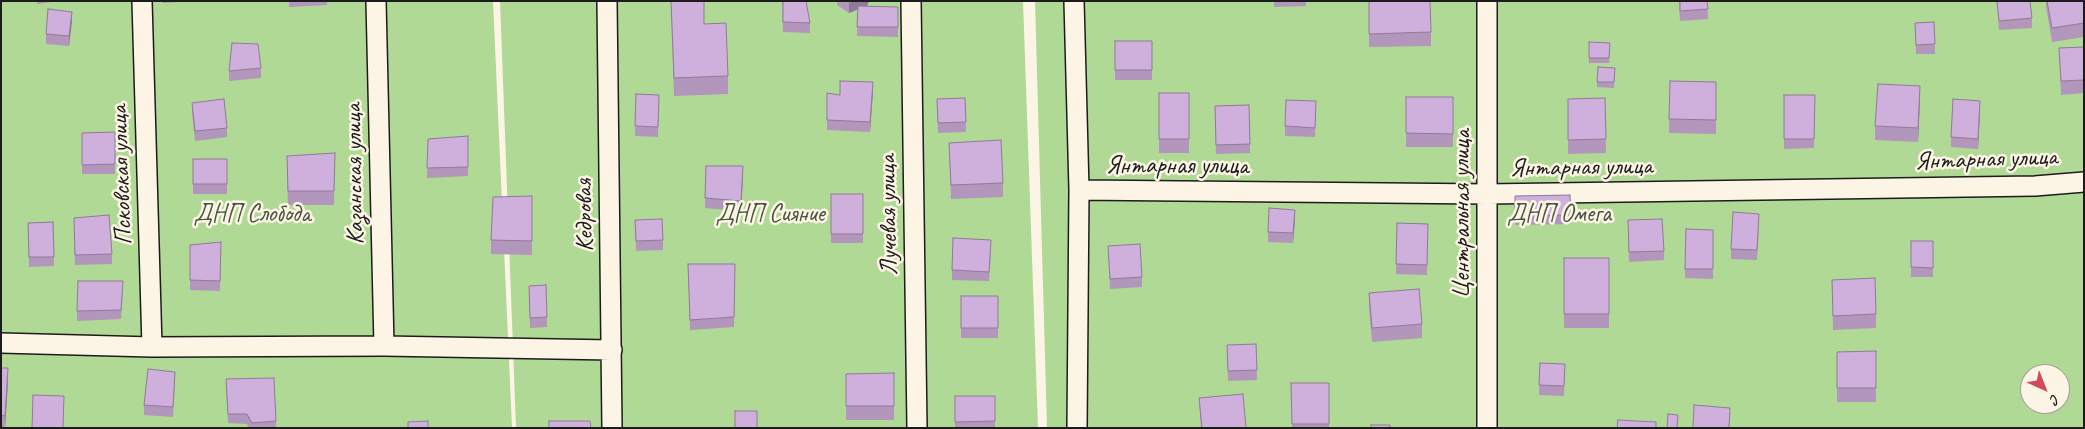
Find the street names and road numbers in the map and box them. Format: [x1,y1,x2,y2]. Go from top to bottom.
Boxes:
street label: Казанская улица [339,103,371,245]
street label: Псковская улица [105,104,139,246]
street label: Центральная улица [1447,130,1477,298]
street label: Янтарная улица [1914,143,2058,177]
street label: Янтарная улица [1106,151,1248,181]
street label: Янтарная улица [1509,152,1653,184]
street label: Лучевая улица [873,154,905,276]
street label: Кедровая [569,178,601,252]

